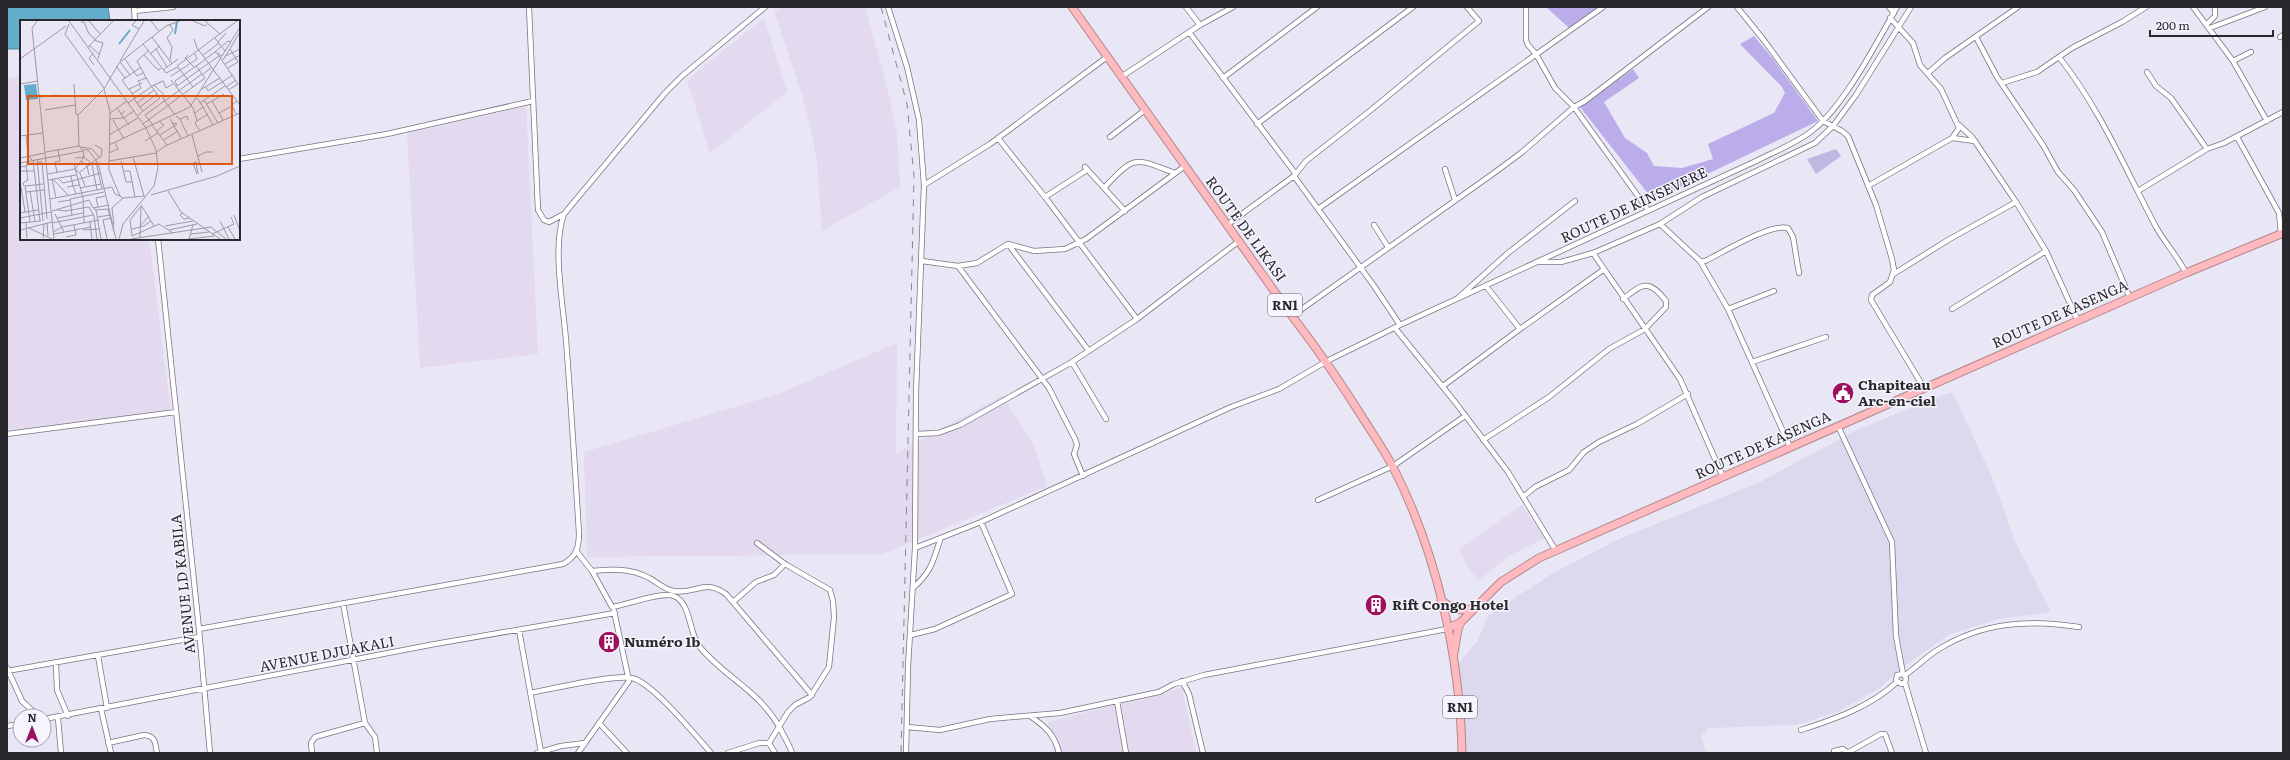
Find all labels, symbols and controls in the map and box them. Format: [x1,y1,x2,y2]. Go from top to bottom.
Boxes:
scale bar [2150,12,2273,38]
text: 200 m [2156,16,2190,34]
inset map [20,20,240,240]
street label: ROUTE DE KINSEVERE [1557,161,1710,247]
street label: ROUTE DE LIKASI [1202,172,1292,285]
street label: ROUTE DE KASENGA [1989,274,2131,352]
road number: RN1 [1268,294,1302,316]
place label: Chapiteau Arc-en-ciel [1858,374,1936,410]
public building icon: Chapiteau Arc-en-ciel [1830,380,1856,406]
street label: ROUTE DE KASENGA [1692,405,1834,483]
street label: AVENUE LD KABILA [165,513,199,655]
building icon: Rift Congo Hotel [1363,592,1389,618]
place label: Rift Congo Hotel [1392,594,1509,614]
building icon: Numéro 1b [596,629,622,655]
street label: AVENUE DJUAKALI [258,630,396,676]
place label: Numéro 1b [624,631,700,651]
road number: RN1 [1443,696,1477,718]
north arrow [12,708,52,748]
text: N [27,709,37,725]

